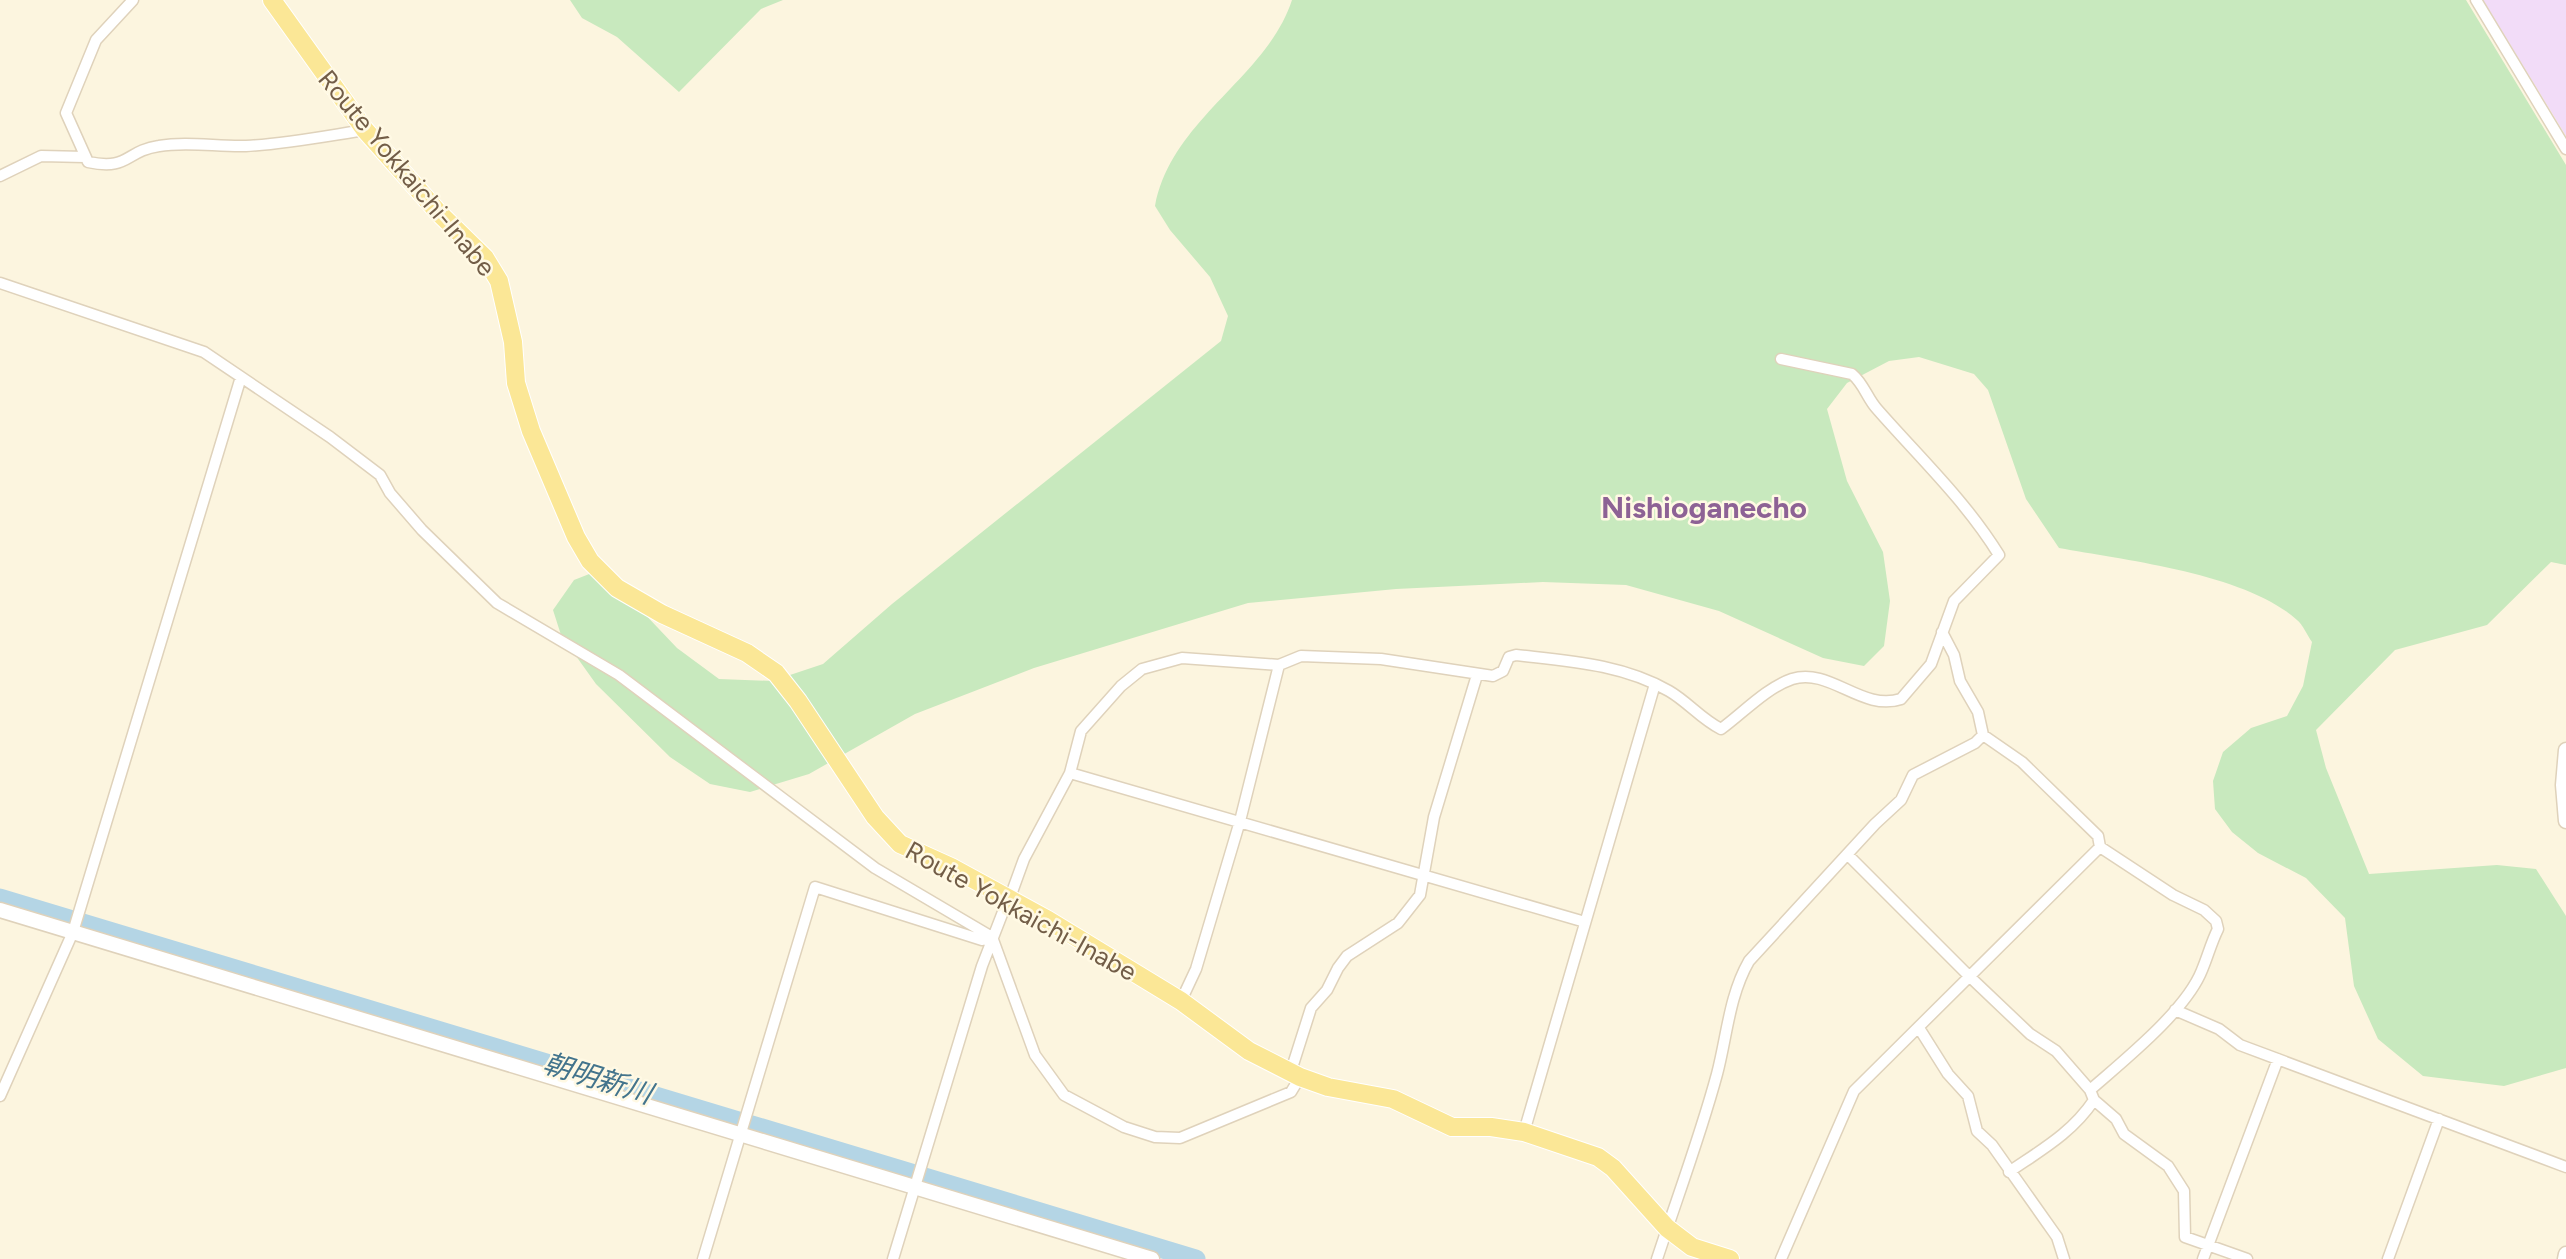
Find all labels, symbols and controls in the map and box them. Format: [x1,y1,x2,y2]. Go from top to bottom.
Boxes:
street label: Route Yokkaichi-Inabe [311,63,503,283]
district label: Nishioganecho [1601,489,1807,526]
street label: Route Yokkaichi-Inabe [900,834,1142,988]
water label: 朝明新川 [539,1045,659,1112]

